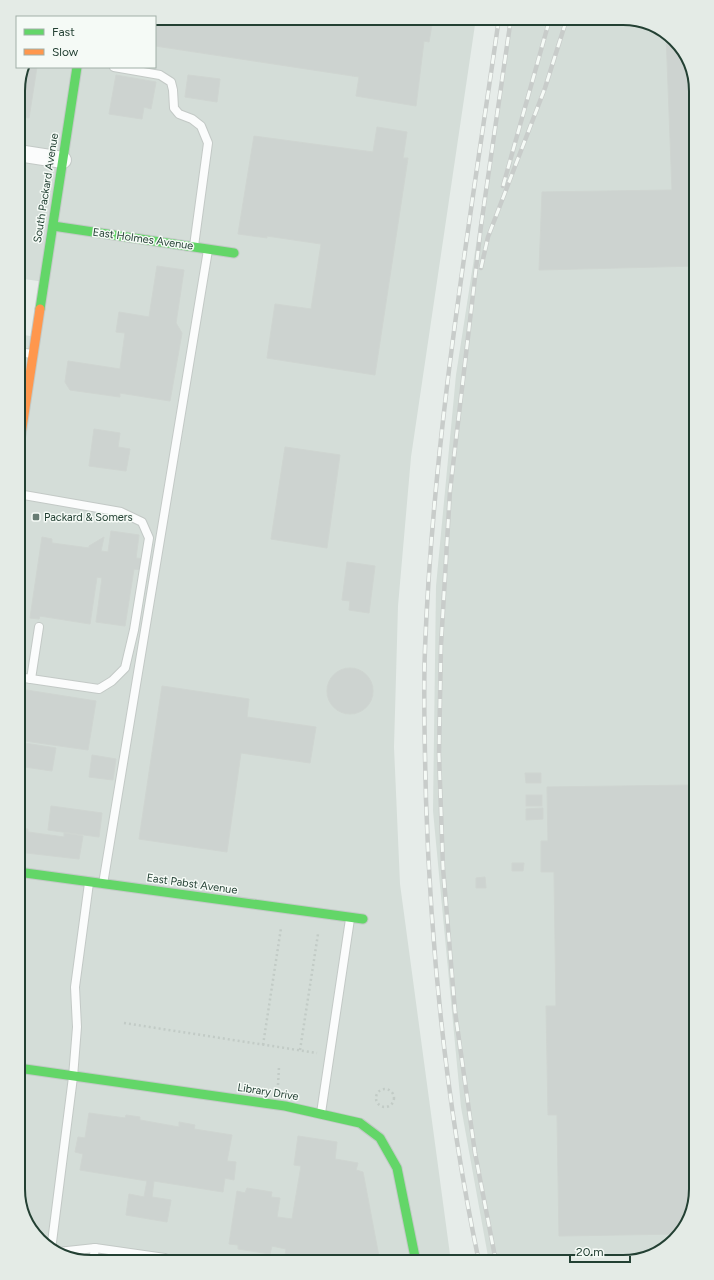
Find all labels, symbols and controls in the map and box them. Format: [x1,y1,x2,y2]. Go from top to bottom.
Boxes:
legend [16,16,156,68]
text: Fast [52,25,75,39]
text: Slow [52,45,79,59]
street label: South Packard Avenue [31,132,61,244]
street label: East Holmes Avenue [92,225,194,253]
place label: Packard & Somers [44,511,133,524]
marker: Packard & Somers [31,512,41,522]
street label: East Pabst Avenue [146,871,238,897]
street label: Library Drive [237,1081,299,1103]
scale bar [570,1238,630,1264]
text: 20 m [576,1245,604,1259]

